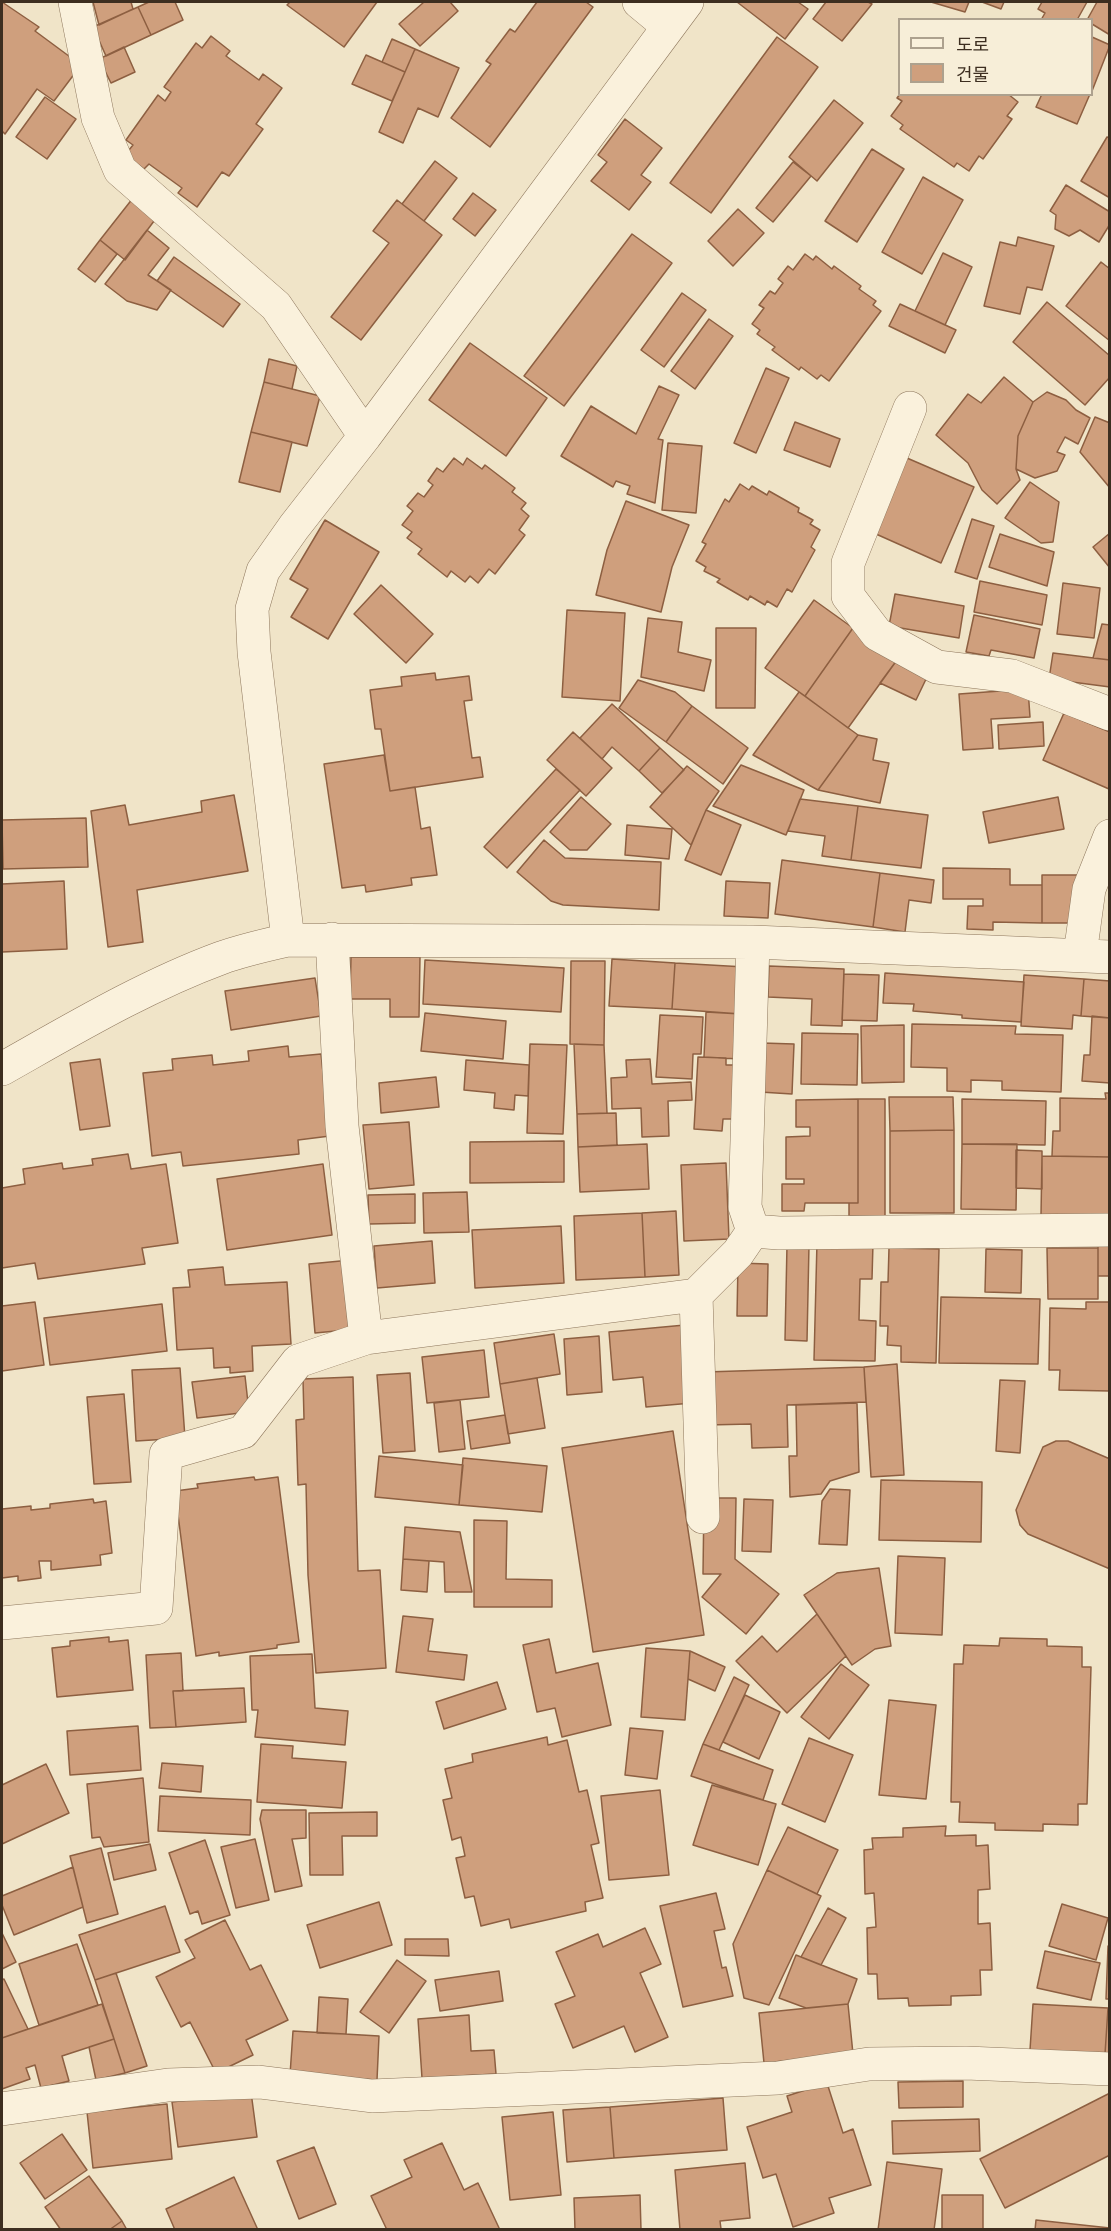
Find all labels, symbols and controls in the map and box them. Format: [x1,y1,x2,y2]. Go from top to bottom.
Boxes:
legend [898,18,1093,96]
text: 도로 [956,32,989,56]
text: 건물 [956,62,989,86]

